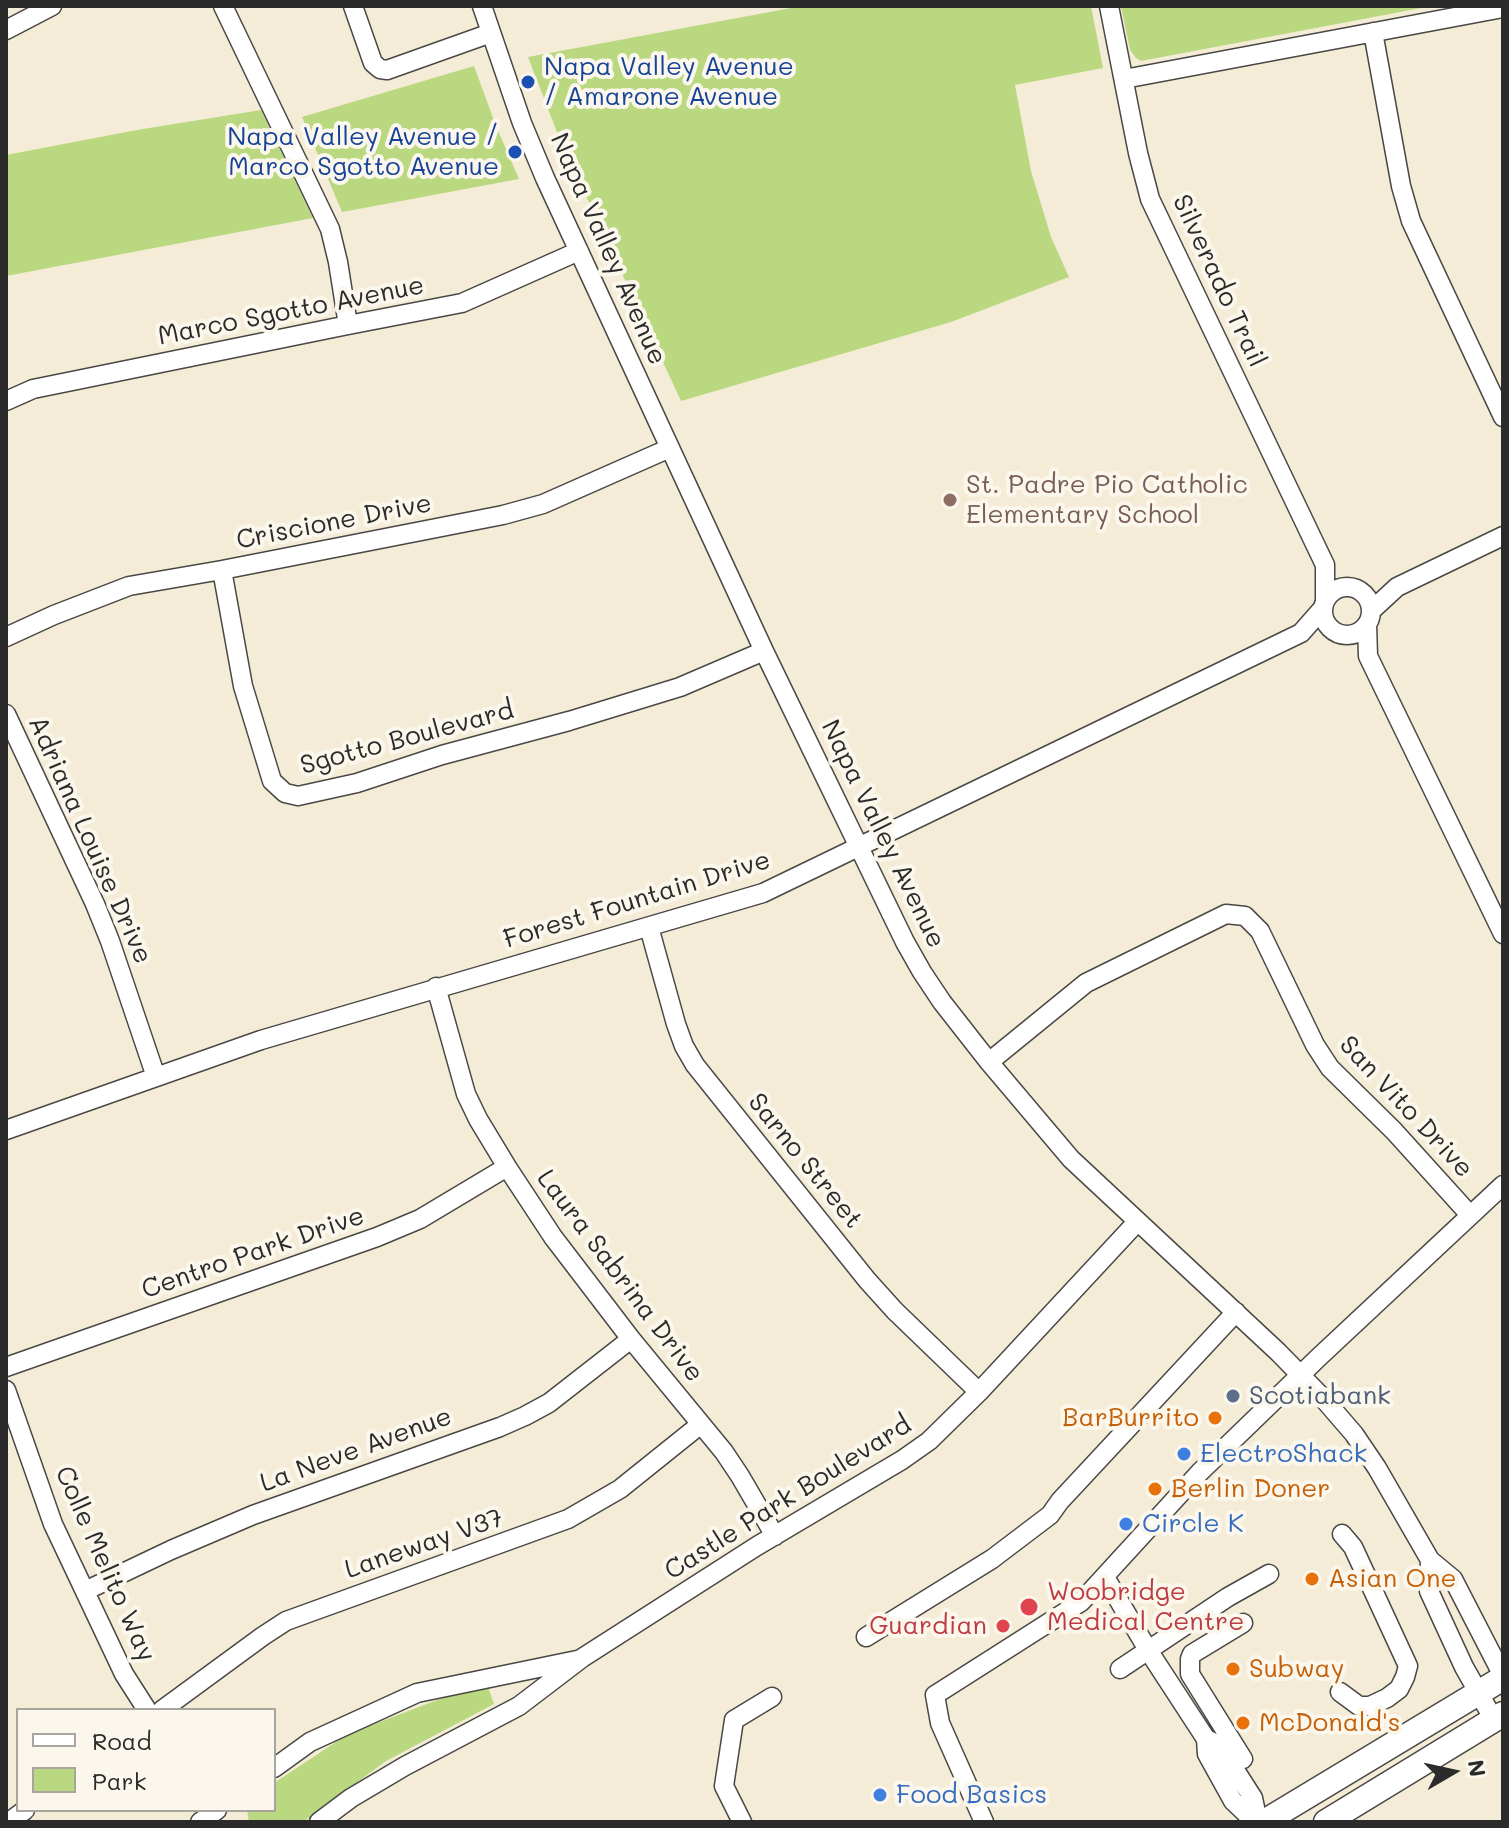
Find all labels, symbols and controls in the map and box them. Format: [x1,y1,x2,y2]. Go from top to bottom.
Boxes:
place label: Napa Valley Avenue / Amarone Avenue [544,51,794,112]
marker: Napa Valley Avenue / Amarone Avenue [519,73,537,91]
place label: Napa Valley Avenue / Marco Sgotto Avenue [227,121,499,182]
street label: Napa Valley Avenue [543,129,673,369]
marker: Napa Valley Avenue / Marco Sgotto Avenue [506,143,524,161]
street label: Silverado Trail [1165,190,1273,372]
street label: Marco Sgotto Avenue [155,270,427,352]
place label: St. Padre Pio Catholic Elementary School [966,469,1248,530]
street label: Criscione Drive [234,488,434,556]
marker: St. Padre Pio Catholic Elementary School [941,491,959,509]
street label: Sgotto Boulevard [297,695,517,781]
street label: Adriana Louise Drive [21,711,159,969]
street label: Napa Valley Avenue [814,715,952,953]
street label: Forest Fountain Drive [500,845,774,955]
street label: San Vito Drive [1332,1030,1480,1184]
street label: Sarno Street [741,1087,869,1235]
street label: Laura Sabrina Drive [530,1164,710,1388]
street label: Centro Park Drive [138,1200,368,1306]
place label: Scotiabank [1249,1380,1391,1412]
marker: Scotiabank [1224,1387,1242,1405]
street label: La Neve Avenue [256,1401,456,1499]
place label: BarBurrito [1062,1402,1199,1434]
street label: Castle Park Boulevard [659,1409,917,1587]
marker: BarBurrito [1206,1409,1224,1427]
place label: ElectroShack [1200,1438,1367,1470]
marker: ElectroShack [1175,1445,1193,1463]
street label: Colle Melito Way [48,1461,162,1667]
place label: Berlin Doner [1171,1473,1330,1505]
marker: Berlin Doner [1146,1480,1164,1498]
street label: Laneway V37 [341,1502,507,1586]
place label: Circle K [1142,1508,1244,1540]
marker: Circle K [1117,1515,1135,1533]
place label: Asian One [1328,1563,1457,1595]
marker: Asian One [1303,1570,1321,1588]
place label: Woobridge Medical Centre [1047,1576,1244,1638]
marker: Woobridge Medical Centre [1018,1596,1040,1618]
place label: Guardian [869,1610,987,1642]
marker: Guardian [994,1617,1012,1635]
place label: Subway [1249,1653,1344,1685]
marker: Subway [1224,1660,1242,1678]
place label: McDonald's [1259,1707,1400,1739]
legend [16,1708,276,1812]
marker: McDonald's [1234,1714,1252,1732]
text: Road [92,1725,152,1756]
north arrow [1413,1732,1493,1812]
text: N [1462,1758,1493,1779]
text: Park [92,1765,146,1796]
place label: Food Basics [896,1779,1047,1811]
marker: Food Basics [871,1786,889,1804]

